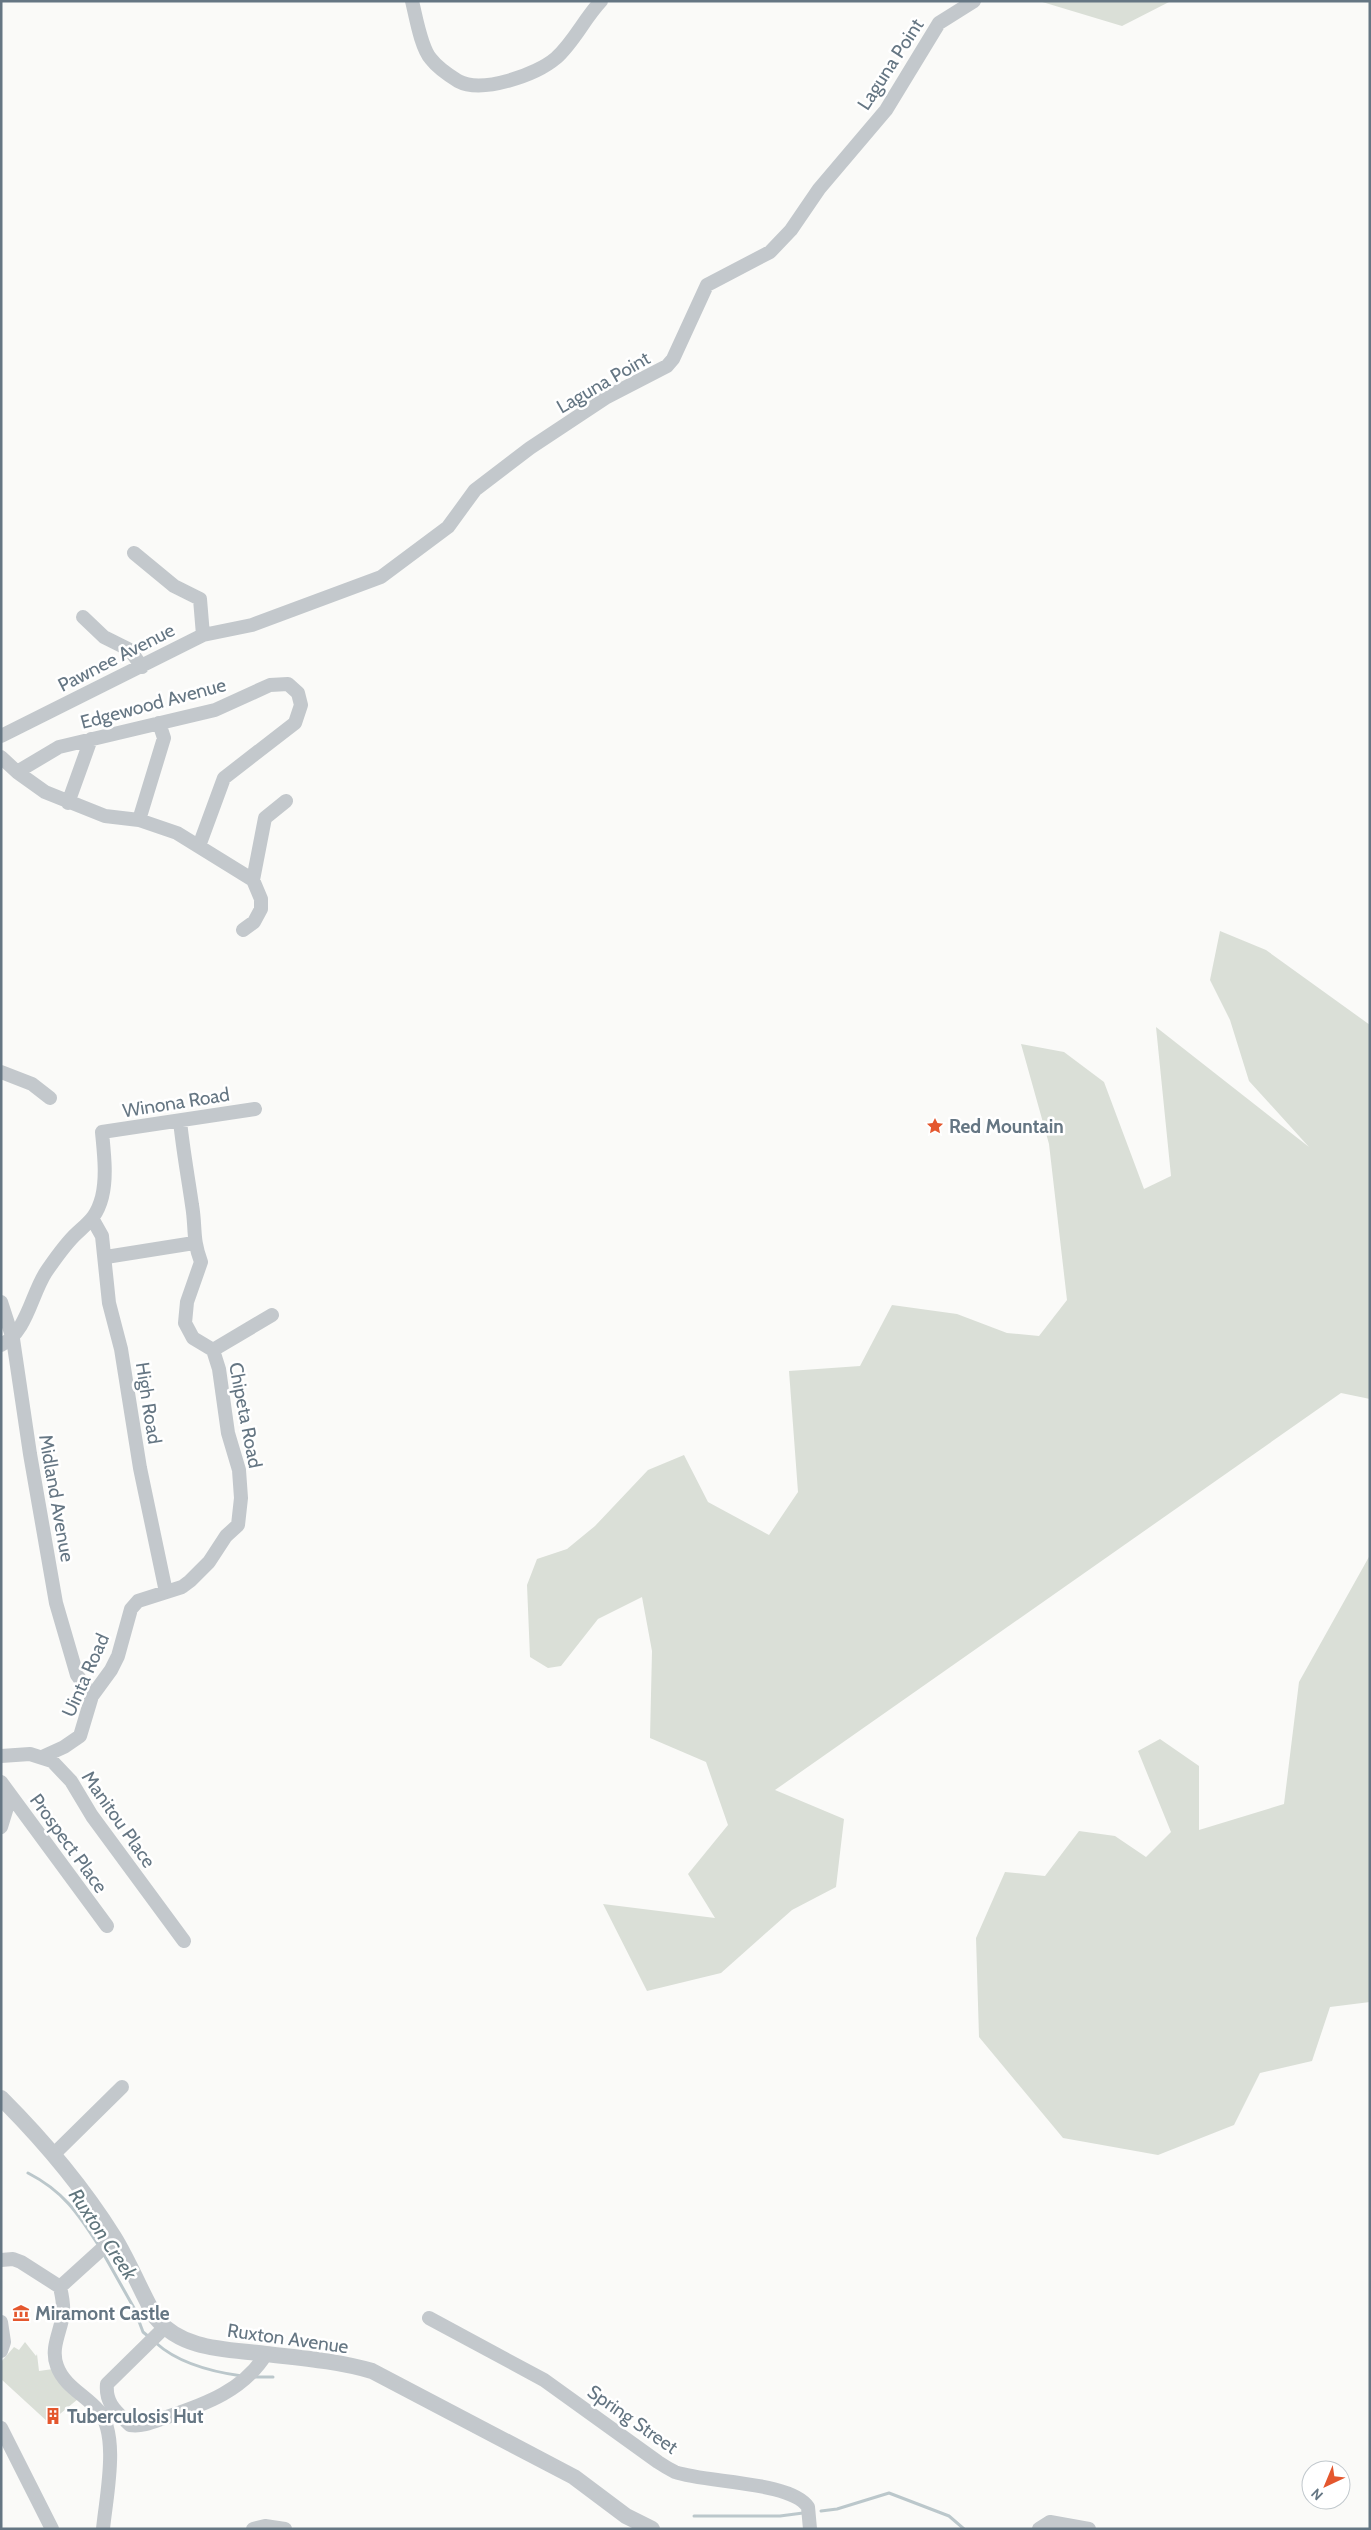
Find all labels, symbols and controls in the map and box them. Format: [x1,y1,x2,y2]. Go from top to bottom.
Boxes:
street label: Laguna Point [852,14,929,114]
street label: Laguna Point [552,346,655,418]
street label: Pawnee Avenue [54,618,179,697]
street label: Edgewood Avenue [78,673,229,734]
street label: Winona Road [121,1083,231,1122]
place label: Red Mountain [949,1115,1064,1138]
place icon: Red Mountain [925,1116,945,1136]
street label: Chipeta Road [224,1360,267,1470]
street label: High Road [131,1361,166,1446]
street label: Midland Avenue [34,1433,79,1564]
street label: Uinta Road [57,1630,114,1721]
street label: Manitou Place [77,1767,160,1872]
street label: Prospect Place [25,1789,112,1898]
water label: Ruxton Creek [64,2184,143,2285]
place label: Miramont Castle [35,2302,170,2325]
museum icon: Miramont Castle [11,2303,31,2323]
street label: Ruxton Avenue [226,2319,350,2358]
street label: Spring Street [583,2380,683,2459]
place label: Tuberculosis Hut [67,2405,204,2428]
building icon: Tuberculosis Hut [43,2406,63,2426]
north arrow [1301,2460,1351,2510]
text: N [1307,2484,1327,2504]

